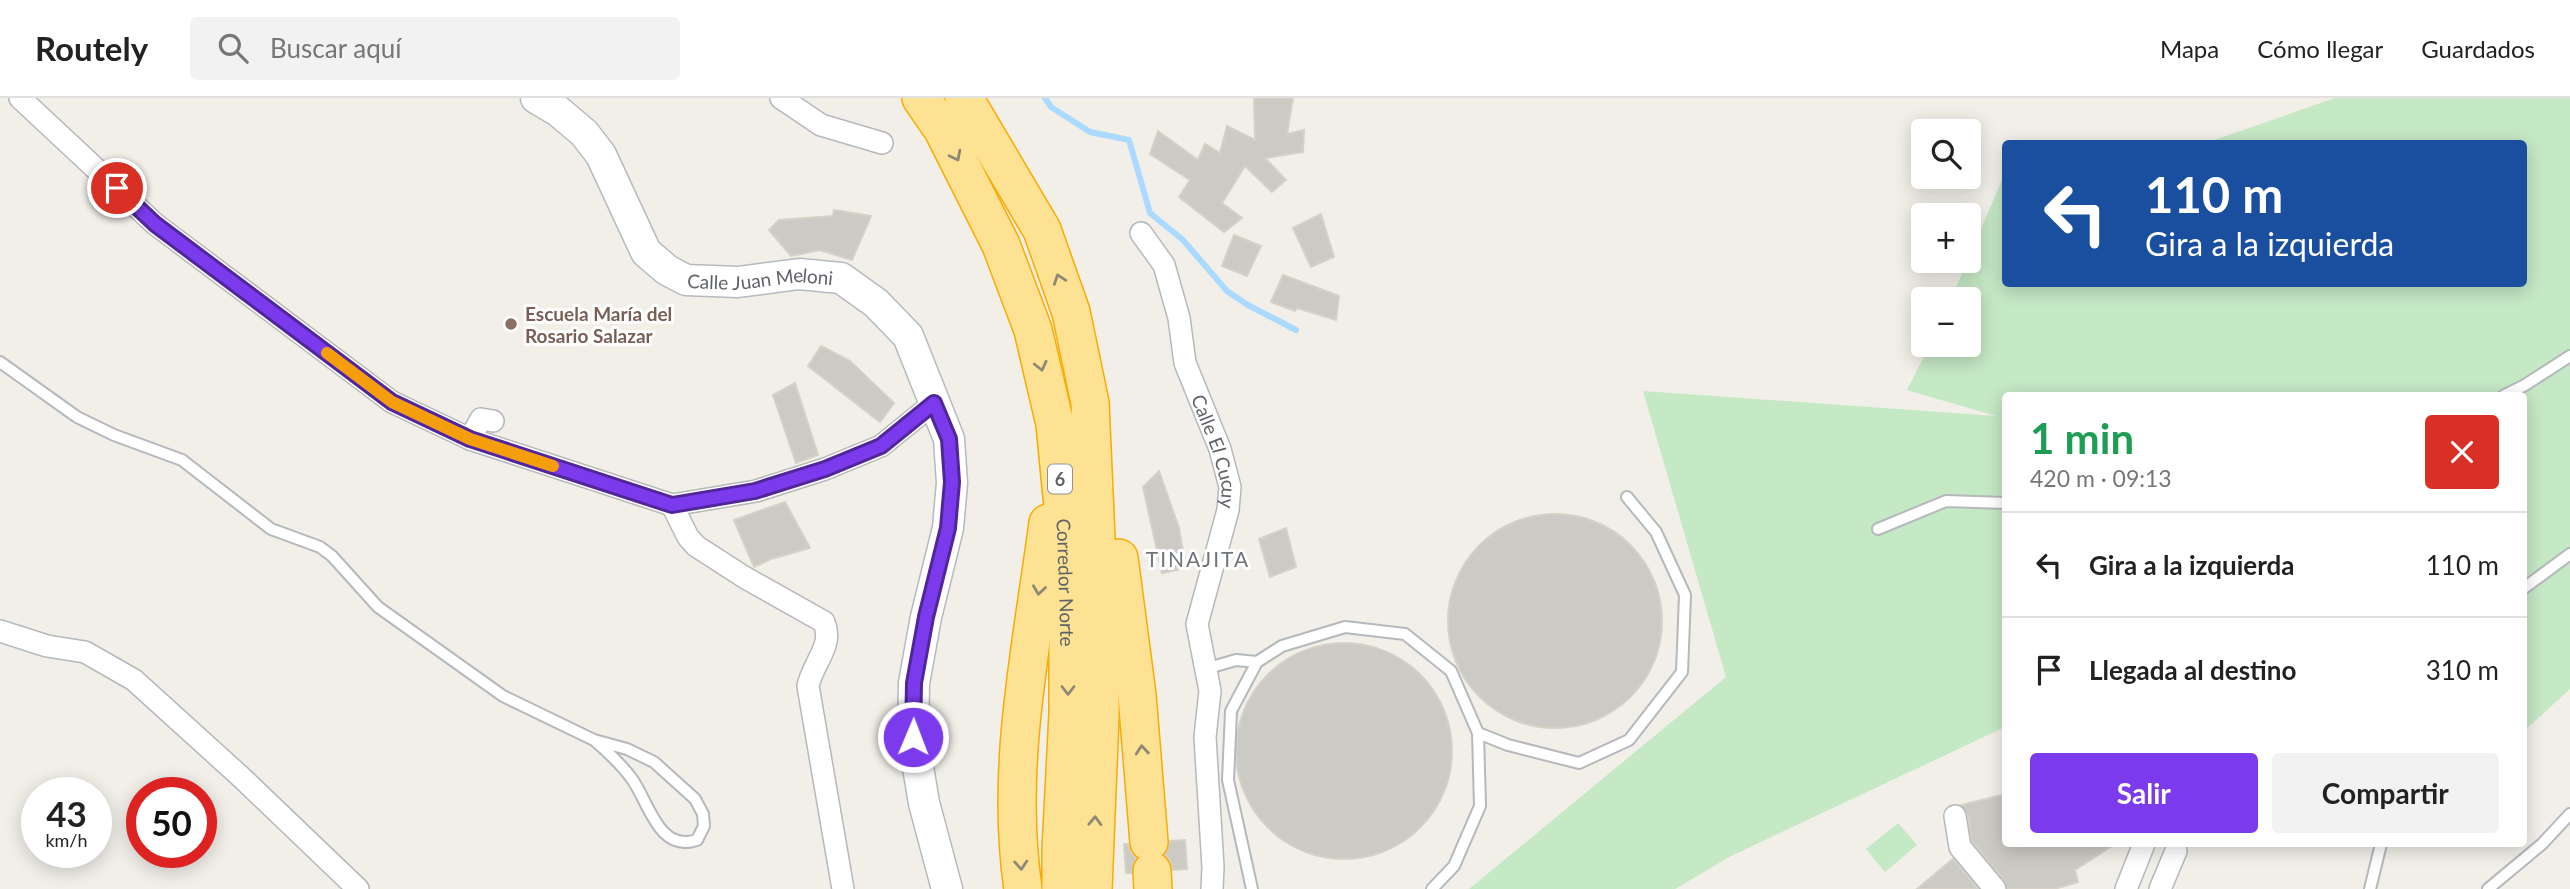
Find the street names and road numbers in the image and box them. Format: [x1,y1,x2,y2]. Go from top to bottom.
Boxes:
street label: Calle Juan Meloni [687,262,834,294]
street label: Calle El Cucuy [1187,391,1241,510]
road number: 6 [1048,464,1072,494]
street label: Corredor Norte [1053,517,1080,647]

